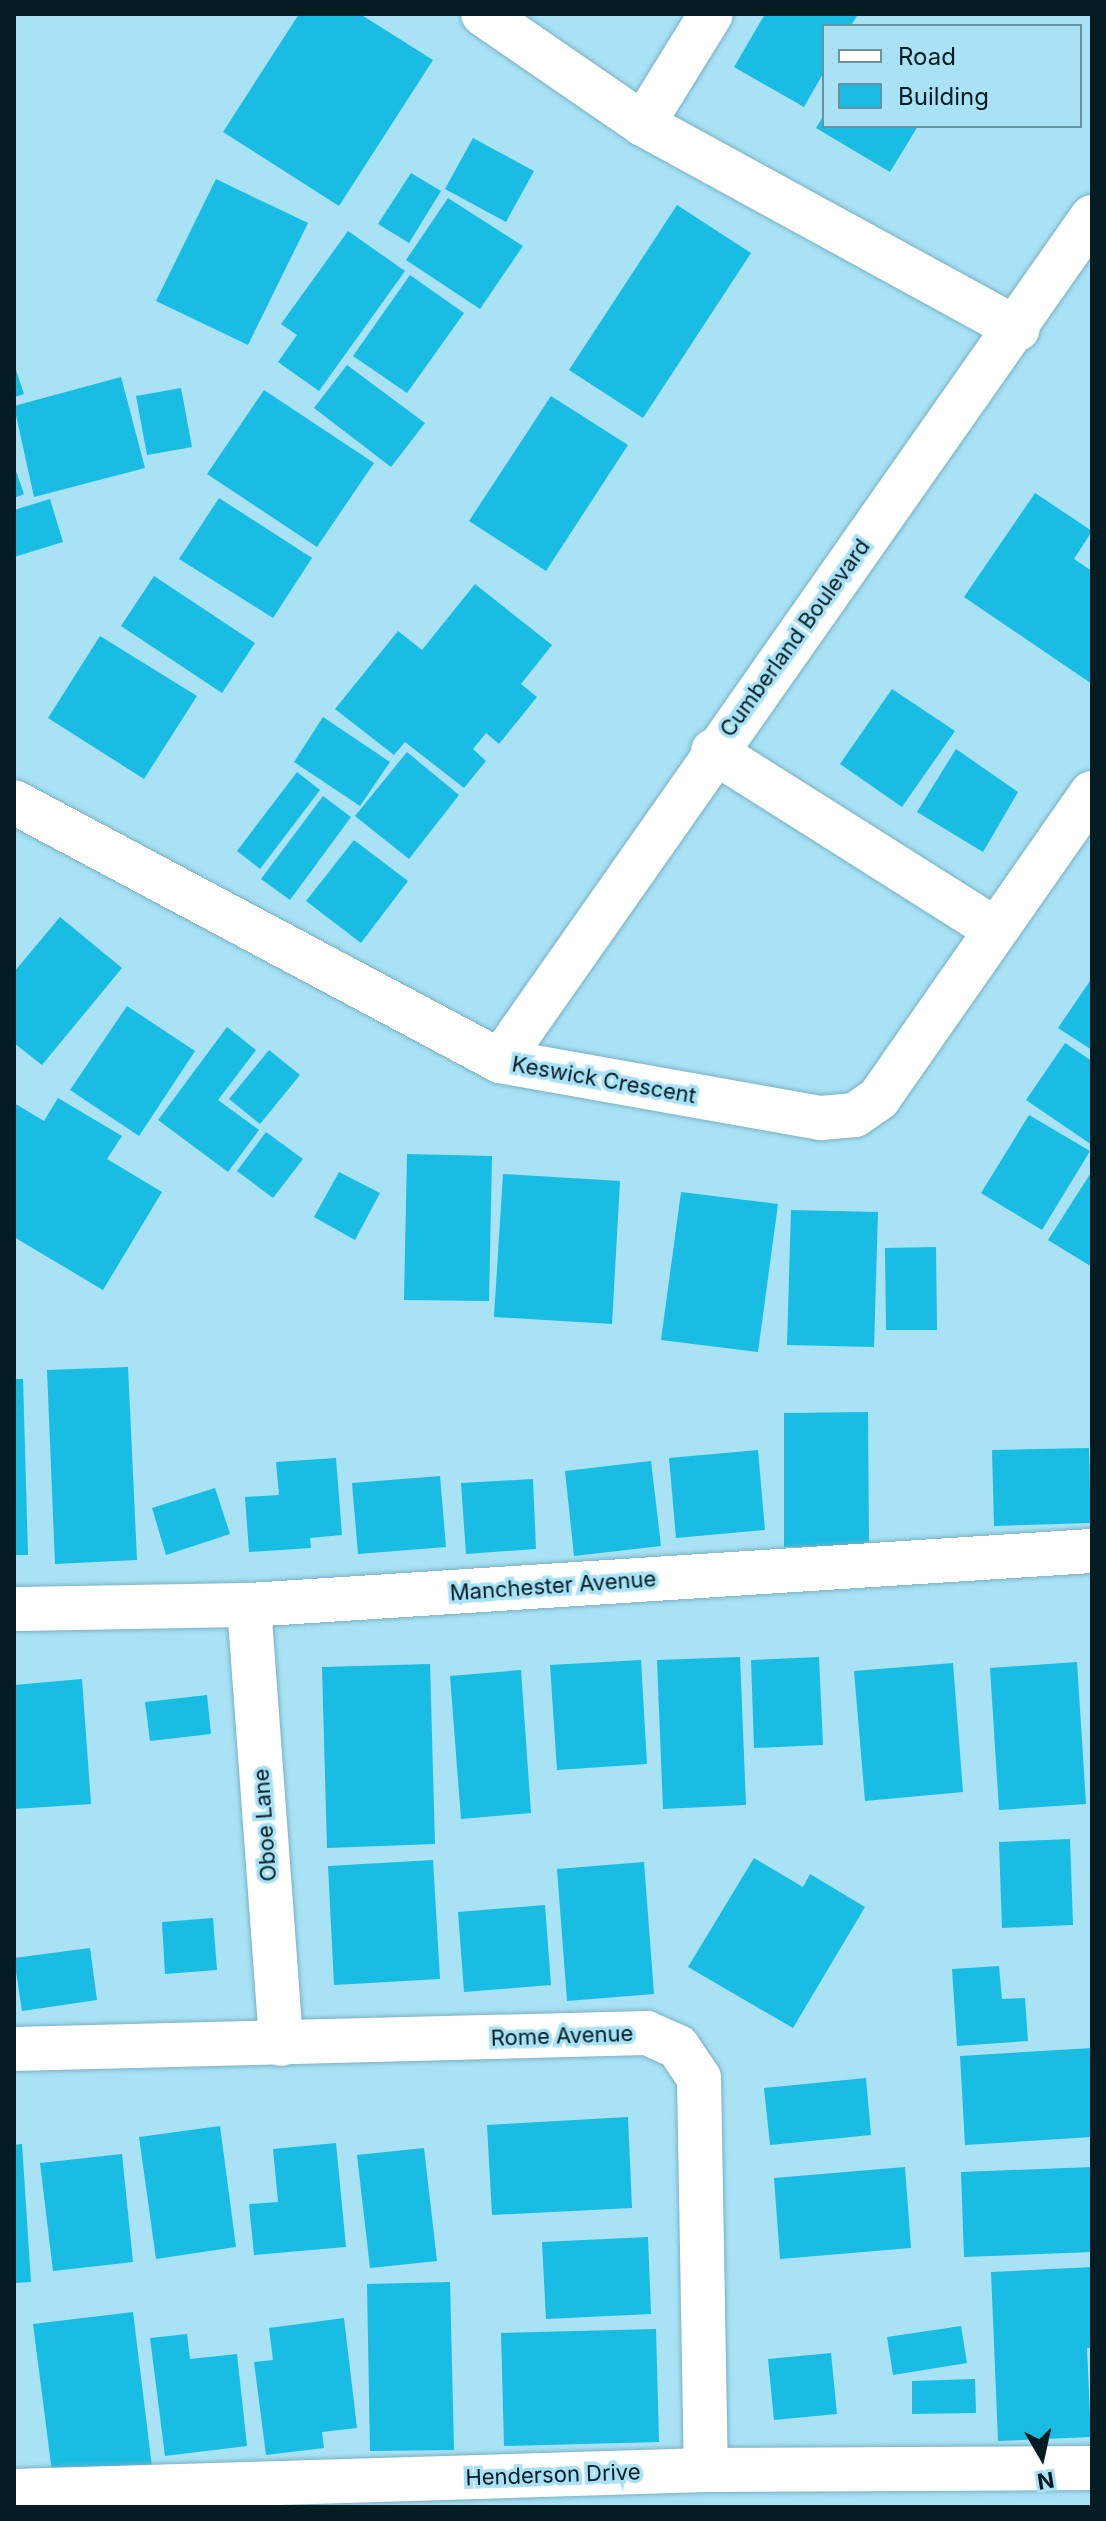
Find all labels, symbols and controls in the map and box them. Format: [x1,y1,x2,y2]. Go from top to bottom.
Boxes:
legend [822,24,1082,128]
text: Road [898,42,956,71]
text: Building [898,82,989,111]
street label: Cumberland Boulevard [714,534,876,742]
street label: Keswick Crescent [510,1051,698,1109]
street label: Manchester Avenue [449,1566,657,1606]
street label: Oboe Lane [248,1768,282,1882]
street label: Rome Avenue [490,2020,634,2052]
north arrow [1002,2417,1082,2497]
street label: Henderson Drive [465,2459,641,2491]
text: N [1035,2467,1056,2495]

